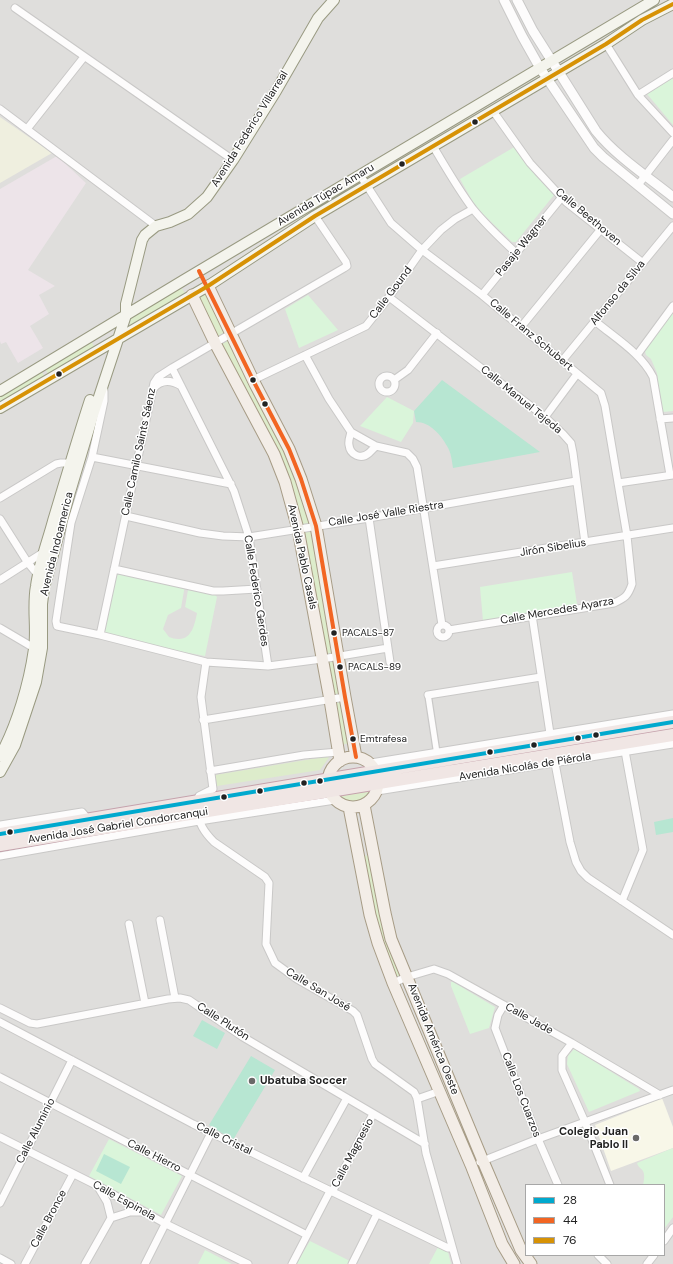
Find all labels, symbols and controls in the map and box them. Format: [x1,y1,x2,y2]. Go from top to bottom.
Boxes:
street label: Avenida Federico Villarreal [209,69,291,189]
unlabelled marker [470,117,480,127]
unlabelled marker [397,159,407,169]
street label: Avenida Túpac Amaru [275,161,377,229]
street label: Calle Beethoven [552,186,624,248]
street label: Pasaje Wagner [493,213,551,279]
street label: Alfonso da Silva [588,258,648,328]
street label: Calle Gound [367,264,415,322]
street label: Calle Franz Schubert [487,296,575,374]
street label: Calle Manuel Tejeda [478,363,564,437]
unlabelled marker [54,369,64,379]
unlabelled marker [248,375,258,385]
street label: Calle Camilo Saints Sáenz [119,387,159,517]
unlabelled marker [260,399,270,409]
street label: Avenida Indoamerica [38,491,76,597]
street label: Calle José Valle Riestra [327,498,445,530]
street label: Avenida Pablo Casals [284,503,320,611]
street label: Calle Federico Gerdes [241,534,271,648]
street label: Jirón Sibelius [519,536,587,560]
street label: Calle Mercedes Ayarza [499,595,615,627]
place label: PACALS-87 [342,627,394,639]
marker: PACALS-87 [329,628,339,638]
place label: PACALS-89 [348,661,401,673]
marker: PACALS-89 [335,662,345,672]
unlabelled marker [591,730,601,740]
place label: Emtrafesa [360,733,407,745]
unlabelled marker [573,733,583,743]
marker: Emtrafesa [348,734,358,744]
unlabelled marker [529,740,539,750]
unlabelled marker [485,747,495,757]
street label: Avenida Nicolás de Piérola [458,750,592,784]
unlabelled marker [315,776,325,786]
unlabelled marker [299,778,309,788]
unlabelled marker [255,786,265,796]
unlabelled marker [219,792,229,802]
street label: Avenida José Gabriel Condorcanqui [27,805,209,847]
unlabelled marker [5,827,15,837]
street label: Calle San José [283,965,353,1015]
street label: Avenida América Oeste [405,981,461,1097]
street label: Calle Plutón [194,1000,252,1044]
street label: Calle Jade [503,1000,555,1038]
street label: Calle Los Cuarzos [499,1051,543,1139]
place label: Ubatuba Soccer [260,1074,347,1088]
marker: Ubatuba Soccer [247,1076,257,1086]
street label: Calle Aluminio [14,1096,58,1166]
street label: Calle Magnesio [329,1116,377,1190]
street label: Calle Cristal [194,1120,254,1158]
place label: Colegio Juan Pablo II [559,1125,628,1151]
marker: Colegio Juan Pablo II [631,1133,641,1143]
street label: Calle Hierro [125,1137,183,1175]
street label: Calle Espinela [90,1178,158,1224]
legend [525,1184,665,1256]
street label: Calle Bronce [28,1188,70,1250]
text: 28 [563,1192,577,1208]
text: 44 [563,1212,578,1228]
text: 76 [563,1232,577,1248]

